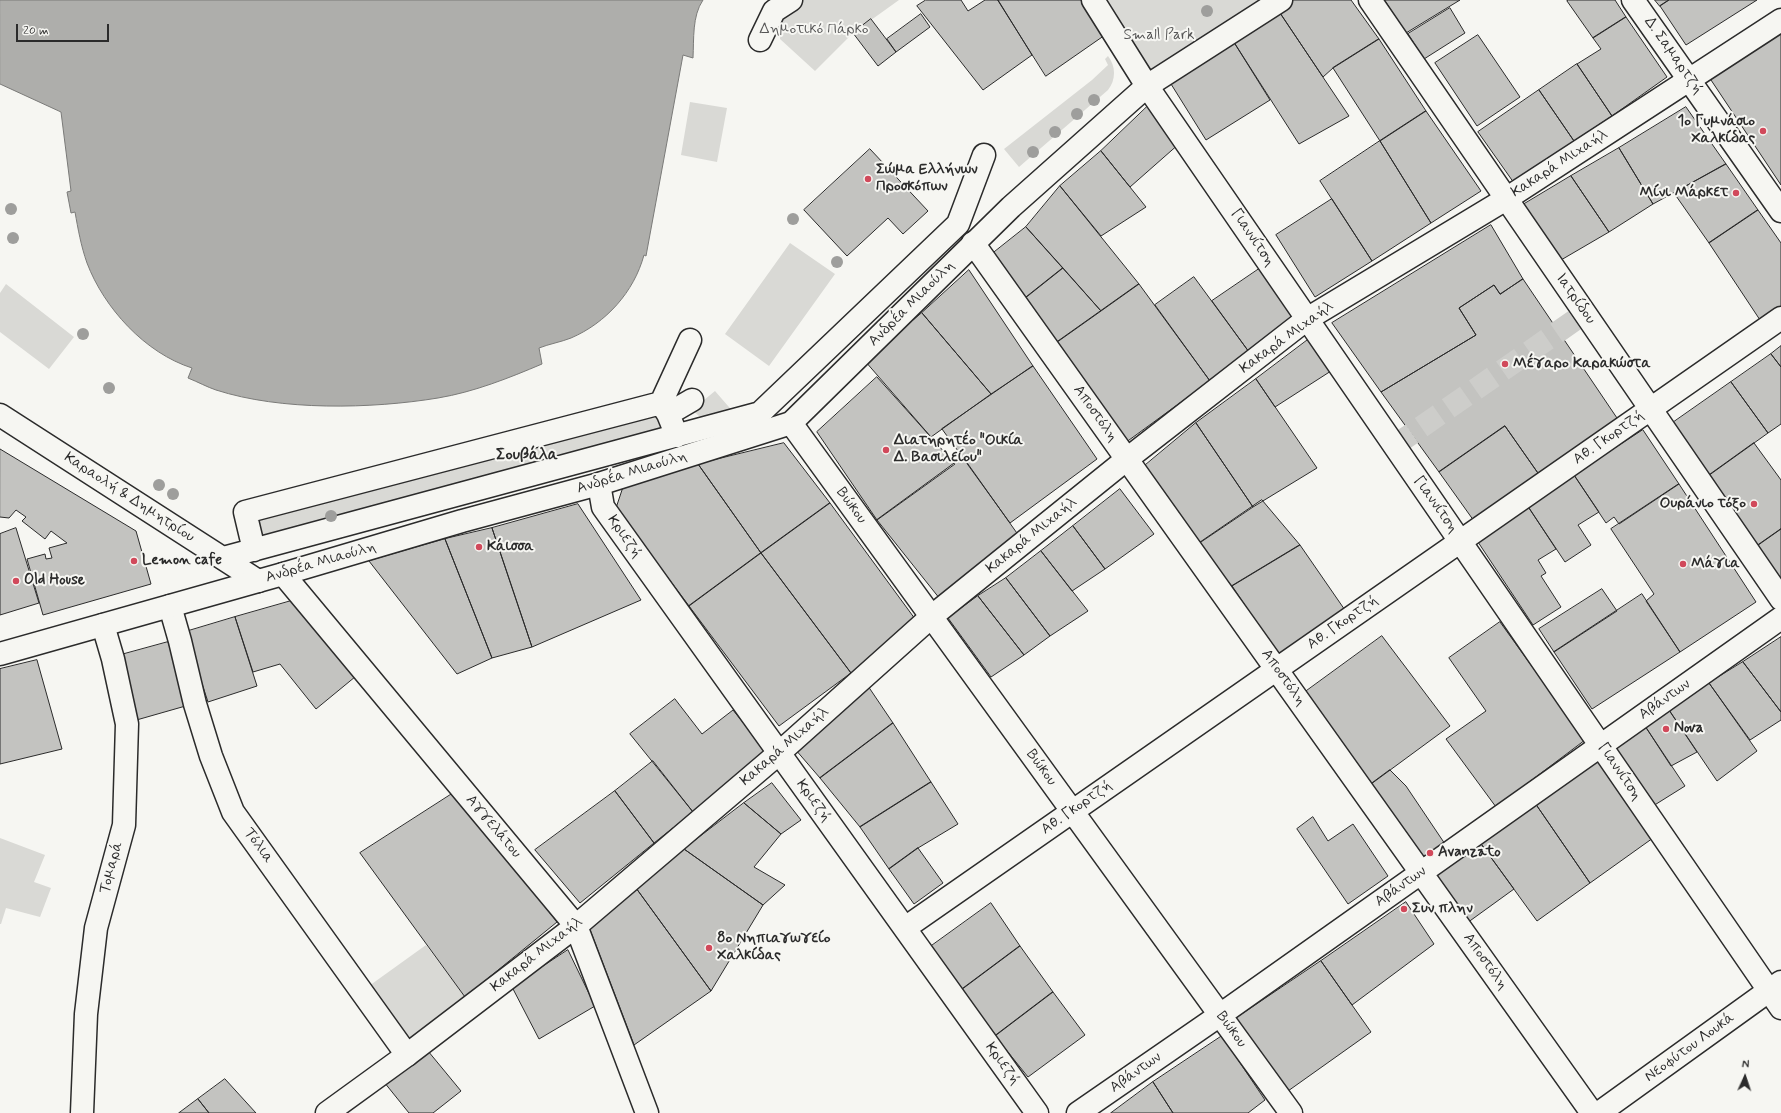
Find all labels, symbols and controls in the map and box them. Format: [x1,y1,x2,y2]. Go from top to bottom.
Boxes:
street label: Δ. Σαμαρτζή [1640,14,1706,98]
scale bar [18,16,111,42]
park label: Δημοτικό Πάρκο [759,21,869,39]
text: 20 m [23,23,49,39]
park label: Small Park [1124,27,1194,45]
place label: 1ο Γυμνάσιο Χαλκίδας [1678,113,1755,148]
street label: Κακαρά Μιχαήλ [1508,126,1612,202]
marker: 1ο Γυμνάσιο Χαλκίδας [1758,126,1768,136]
place label: Σώμα Ελλήνων Προσκόπων [876,161,978,196]
marker: Σώμα Ελλήνων Προσκόπων [863,174,873,184]
place label: Μίνι Μάρκετ [1640,184,1728,202]
marker: Μίνι Μάρκετ [1731,188,1741,198]
street label: Γιαννίτση [1226,206,1278,270]
street label: Ανδρέα Μιαούλη [865,257,959,351]
street label: Ιατρίδου [1551,270,1599,328]
street label: Κακαρά Μιχαήλ [1237,298,1337,378]
place label: Μέγαρο Καρακώστα [1513,355,1651,373]
marker: Μέγαρο Καρακώστα [1500,359,1510,369]
street label: Αποστόλη [1069,382,1121,446]
street label: Αθ. Γκορτζή [1570,407,1648,469]
place label: Διατηρητέο "Οικία Δ. Βασιλείου" [894,432,1023,467]
marker: Διατηρητέο "Οικία Δ. Βασιλείου" [881,445,891,455]
district label: Σουβάλα [496,446,558,466]
street label: Ανδρέα Μιαούλη [575,448,689,498]
street label: Καραολή & Δημητρίου [60,449,198,547]
street label: Γιαννίτση [1409,473,1461,537]
street label: Βώκου [832,484,870,528]
street label: Κακαρά Μιχαήλ [983,494,1081,578]
place label: Ουράνιο τόξο [1660,495,1746,513]
marker: Ουράνιο τόξο [1749,499,1759,509]
street label: Κριεζή [603,512,645,562]
place label: Κάισσα [487,538,534,556]
street label: Ανδρέα Μιαούλη [264,539,378,587]
marker: Κάισσα [474,542,484,552]
place label: Lemon cafe [142,552,222,570]
place label: Μάγια [1691,555,1740,573]
marker: Lemon cafe [129,556,139,566]
marker: Μάγια [1678,559,1688,569]
place label: Old House [24,572,85,590]
marker: Old House [11,576,21,586]
street label: Αθ. Γκορτζή [1304,592,1382,654]
street label: Αποστόλη [1257,646,1309,710]
street label: Αβάντων [1636,676,1694,724]
street label: Κακαρά Μιχαήλ [737,704,833,790]
place label: Nova [1674,720,1703,738]
marker: Nova [1661,724,1671,734]
street label: Γιαννίτση [1593,740,1645,804]
street label: Βώκου [1022,746,1060,790]
street label: Κριεζή [792,776,834,826]
street label: Αθ. Γκορτζή [1038,777,1116,839]
street label: Αγγελάτου [461,792,525,862]
street label: Τόλια [239,825,277,867]
street label: Τομαρά [96,840,128,896]
place label: Avanzato [1438,844,1501,862]
marker: Avanzato [1425,848,1435,858]
street label: Αβάντων [1372,863,1430,911]
place label: Συν πλην [1412,900,1473,918]
marker: Συν πλην [1399,904,1409,914]
street label: Κακαρά Μιχαήλ [487,914,587,996]
place label: 8ο Νηπιαγωγείο Χαλκίδας [717,930,830,965]
street label: Αποστόλη [1459,930,1511,994]
marker: 8ο Νηπιαγωγείο Χαλκίδας [704,943,714,953]
street label: Βώκου [1212,1008,1250,1052]
street label: Νεοφύτου Λουκά [1642,1009,1738,1087]
street label: Κριεζή [981,1039,1023,1089]
street label: Αβάντων [1107,1049,1165,1097]
north arrow [1725,1057,1765,1097]
text: N [1742,1058,1750,1072]

